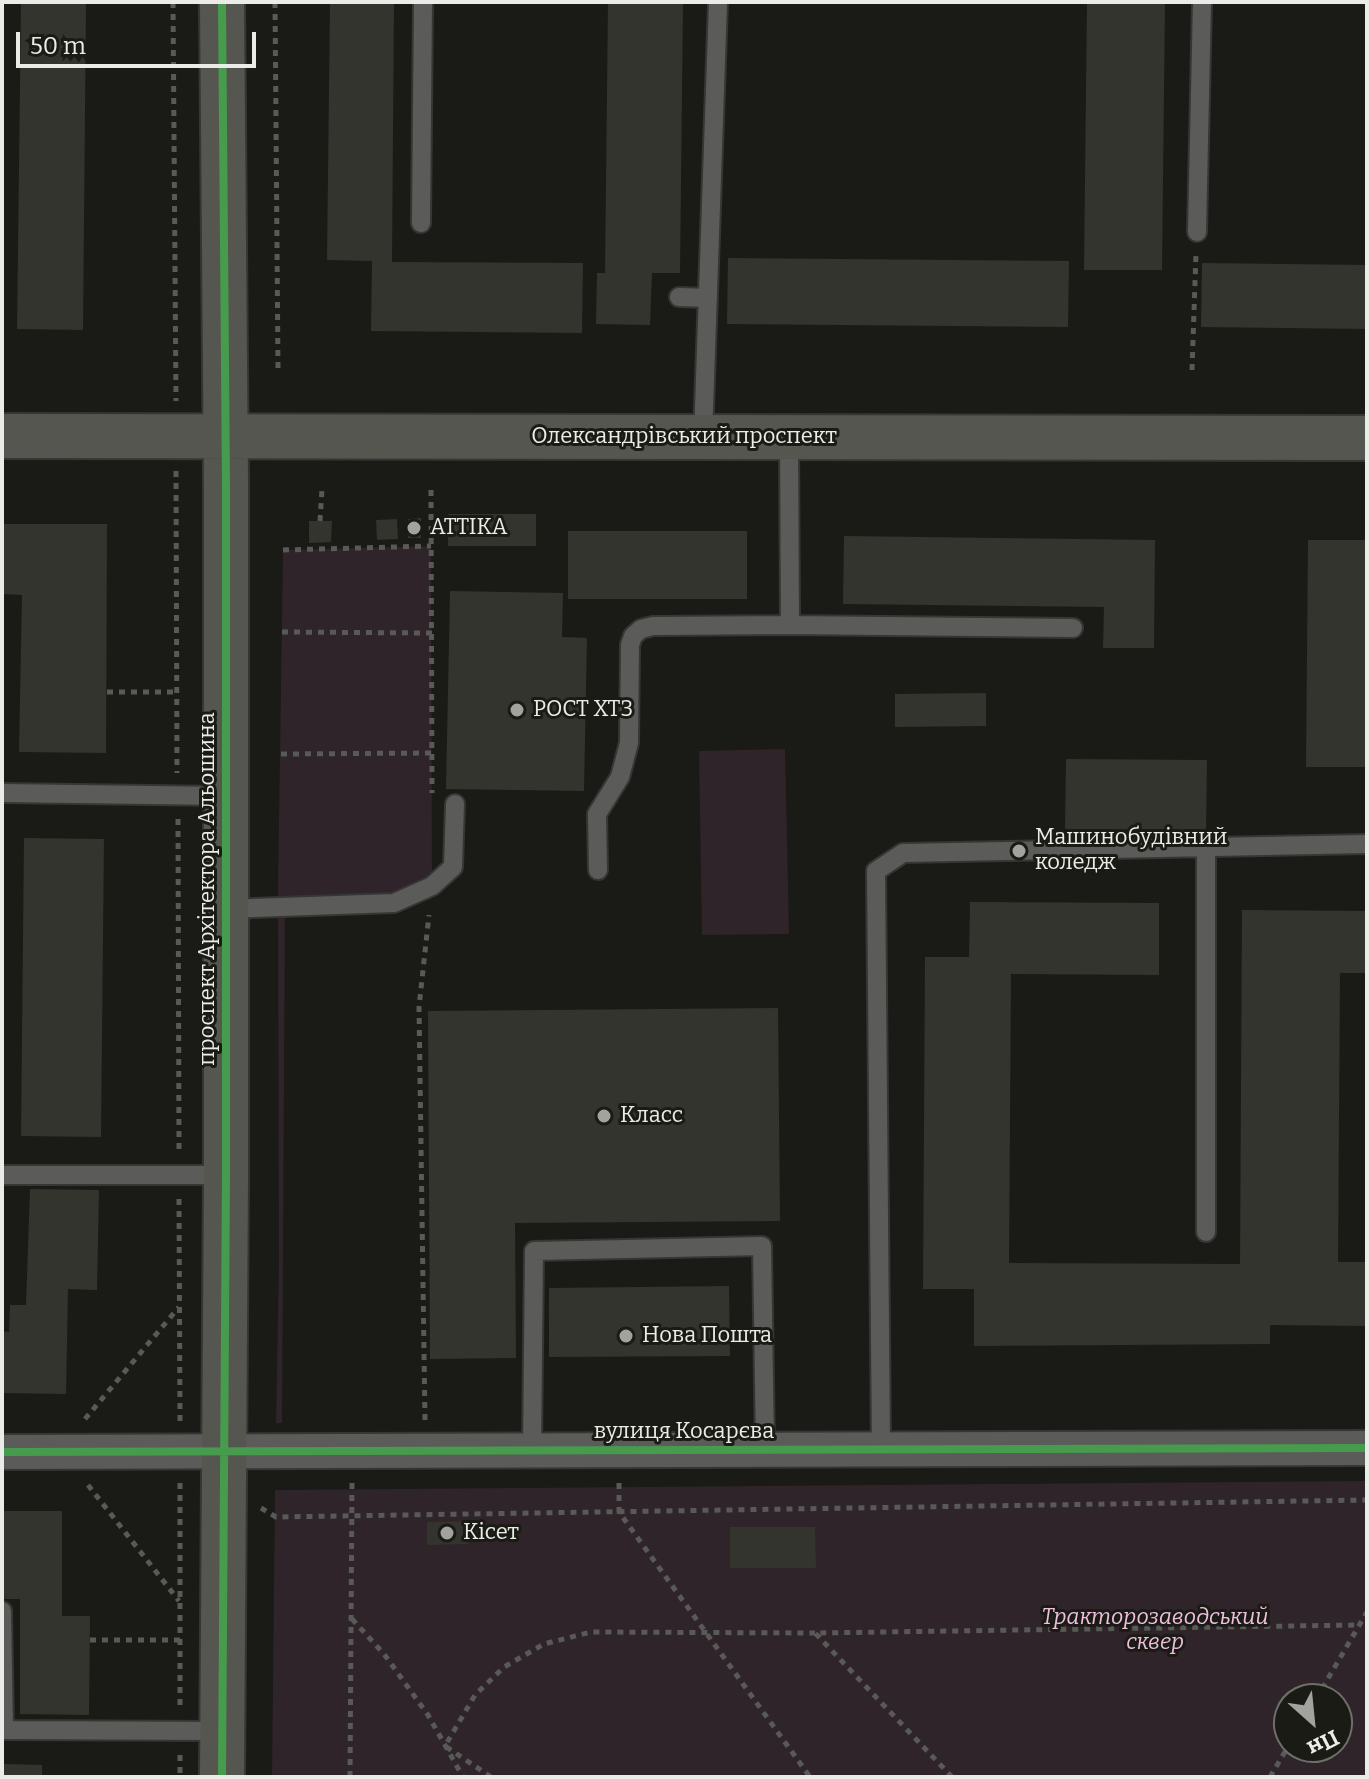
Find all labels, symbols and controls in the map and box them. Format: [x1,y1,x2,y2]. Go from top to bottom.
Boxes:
scale bar [20,16,260,66]
text: 50 m [30,32,86,60]
street label: Олександрівський проспект [531,424,837,450]
place label: АТТІКА [430,515,507,541]
marker: АТТІКА [405,519,423,537]
place label: РОСТ ХТЗ [533,697,633,723]
marker: РОСТ ХТЗ [508,701,526,719]
street label: проспект Архітектора Альошина [195,712,221,1066]
place label: Машинобудівний коледж [1035,825,1227,876]
marker: Машинобудівний коледж [1010,842,1028,860]
place label: Класс [620,1103,683,1129]
marker: Класс [595,1107,613,1125]
place label: Нова Пошта [642,1323,772,1349]
marker: Нова Пошта [617,1327,635,1345]
street label: вулиця Косарєва [594,1419,774,1445]
place label: Кісет [463,1520,519,1546]
marker: Кісет [438,1524,456,1542]
park label: Тракторозаводський сквер [1041,1605,1269,1656]
north arrow [1273,1683,1353,1763]
text: Пн [1303,1724,1344,1762]

